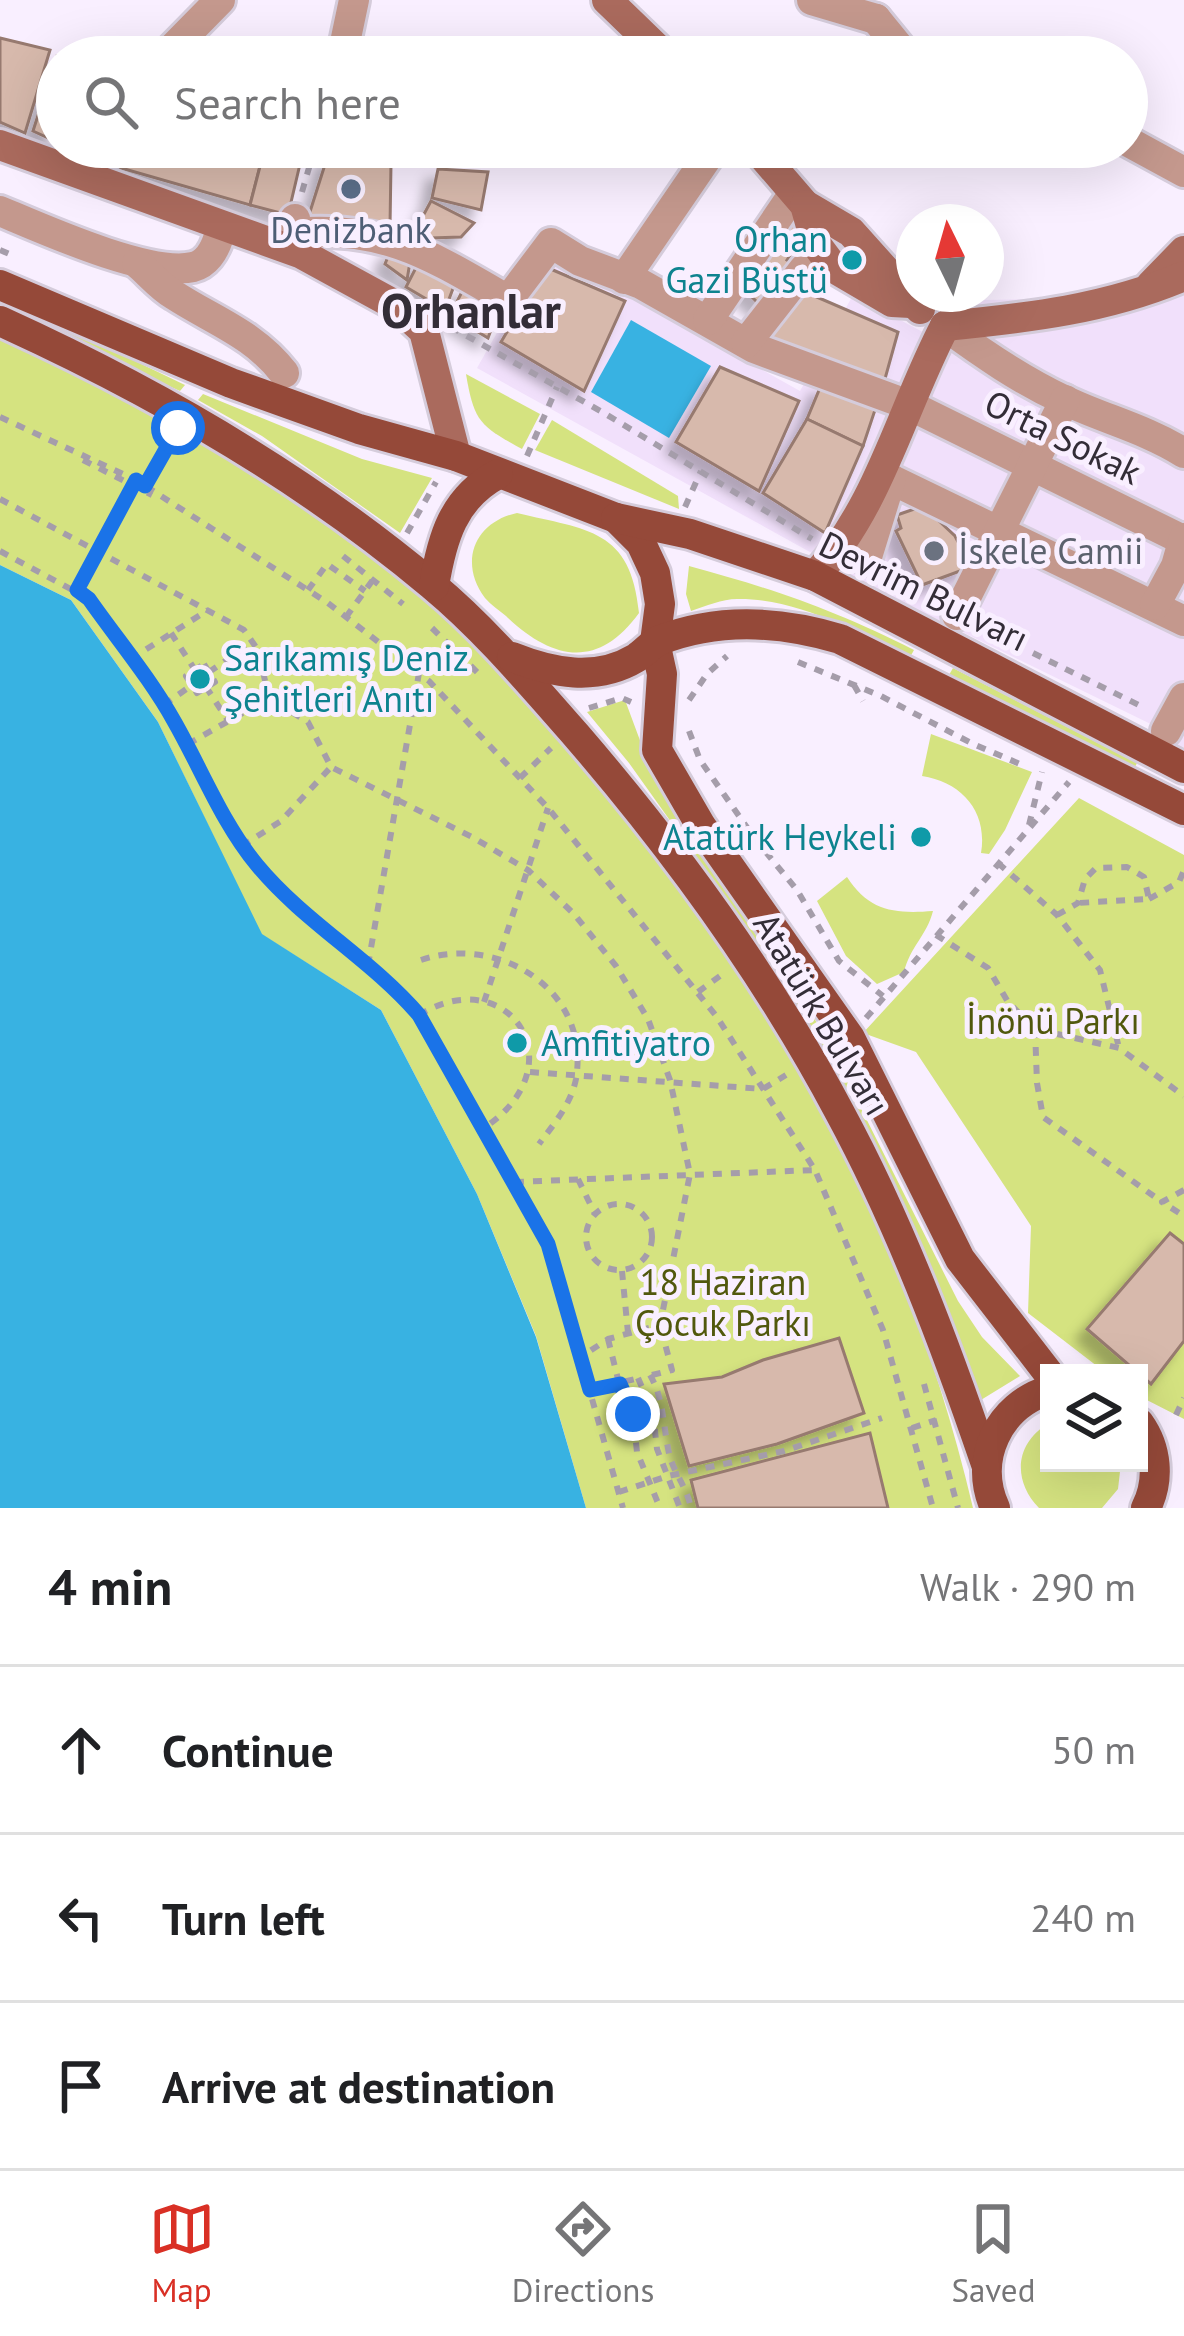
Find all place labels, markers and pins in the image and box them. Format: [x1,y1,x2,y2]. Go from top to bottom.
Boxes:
marker: Denizbank [338,176,364,202]
place label: Denizbank [270,206,432,253]
place label: Orhan Gazi Büstü [666,215,828,303]
marker: Orhan Gazi Büstü [839,247,865,273]
place label: İskele Camii [958,527,1143,574]
marker: İskele Camii [921,538,947,564]
place label: Sarıkamış Deniz Şehitleri Anıtı [224,634,469,722]
marker: Sarıkamış Deniz Şehitleri Anıtı [187,666,213,692]
place label: Atatürk Heykeli [663,813,897,860]
marker: Atatürk Heykeli [908,824,934,850]
place label: Amfitiyatro [541,1019,711,1066]
marker: Amfitiyatro [504,1030,530,1056]

